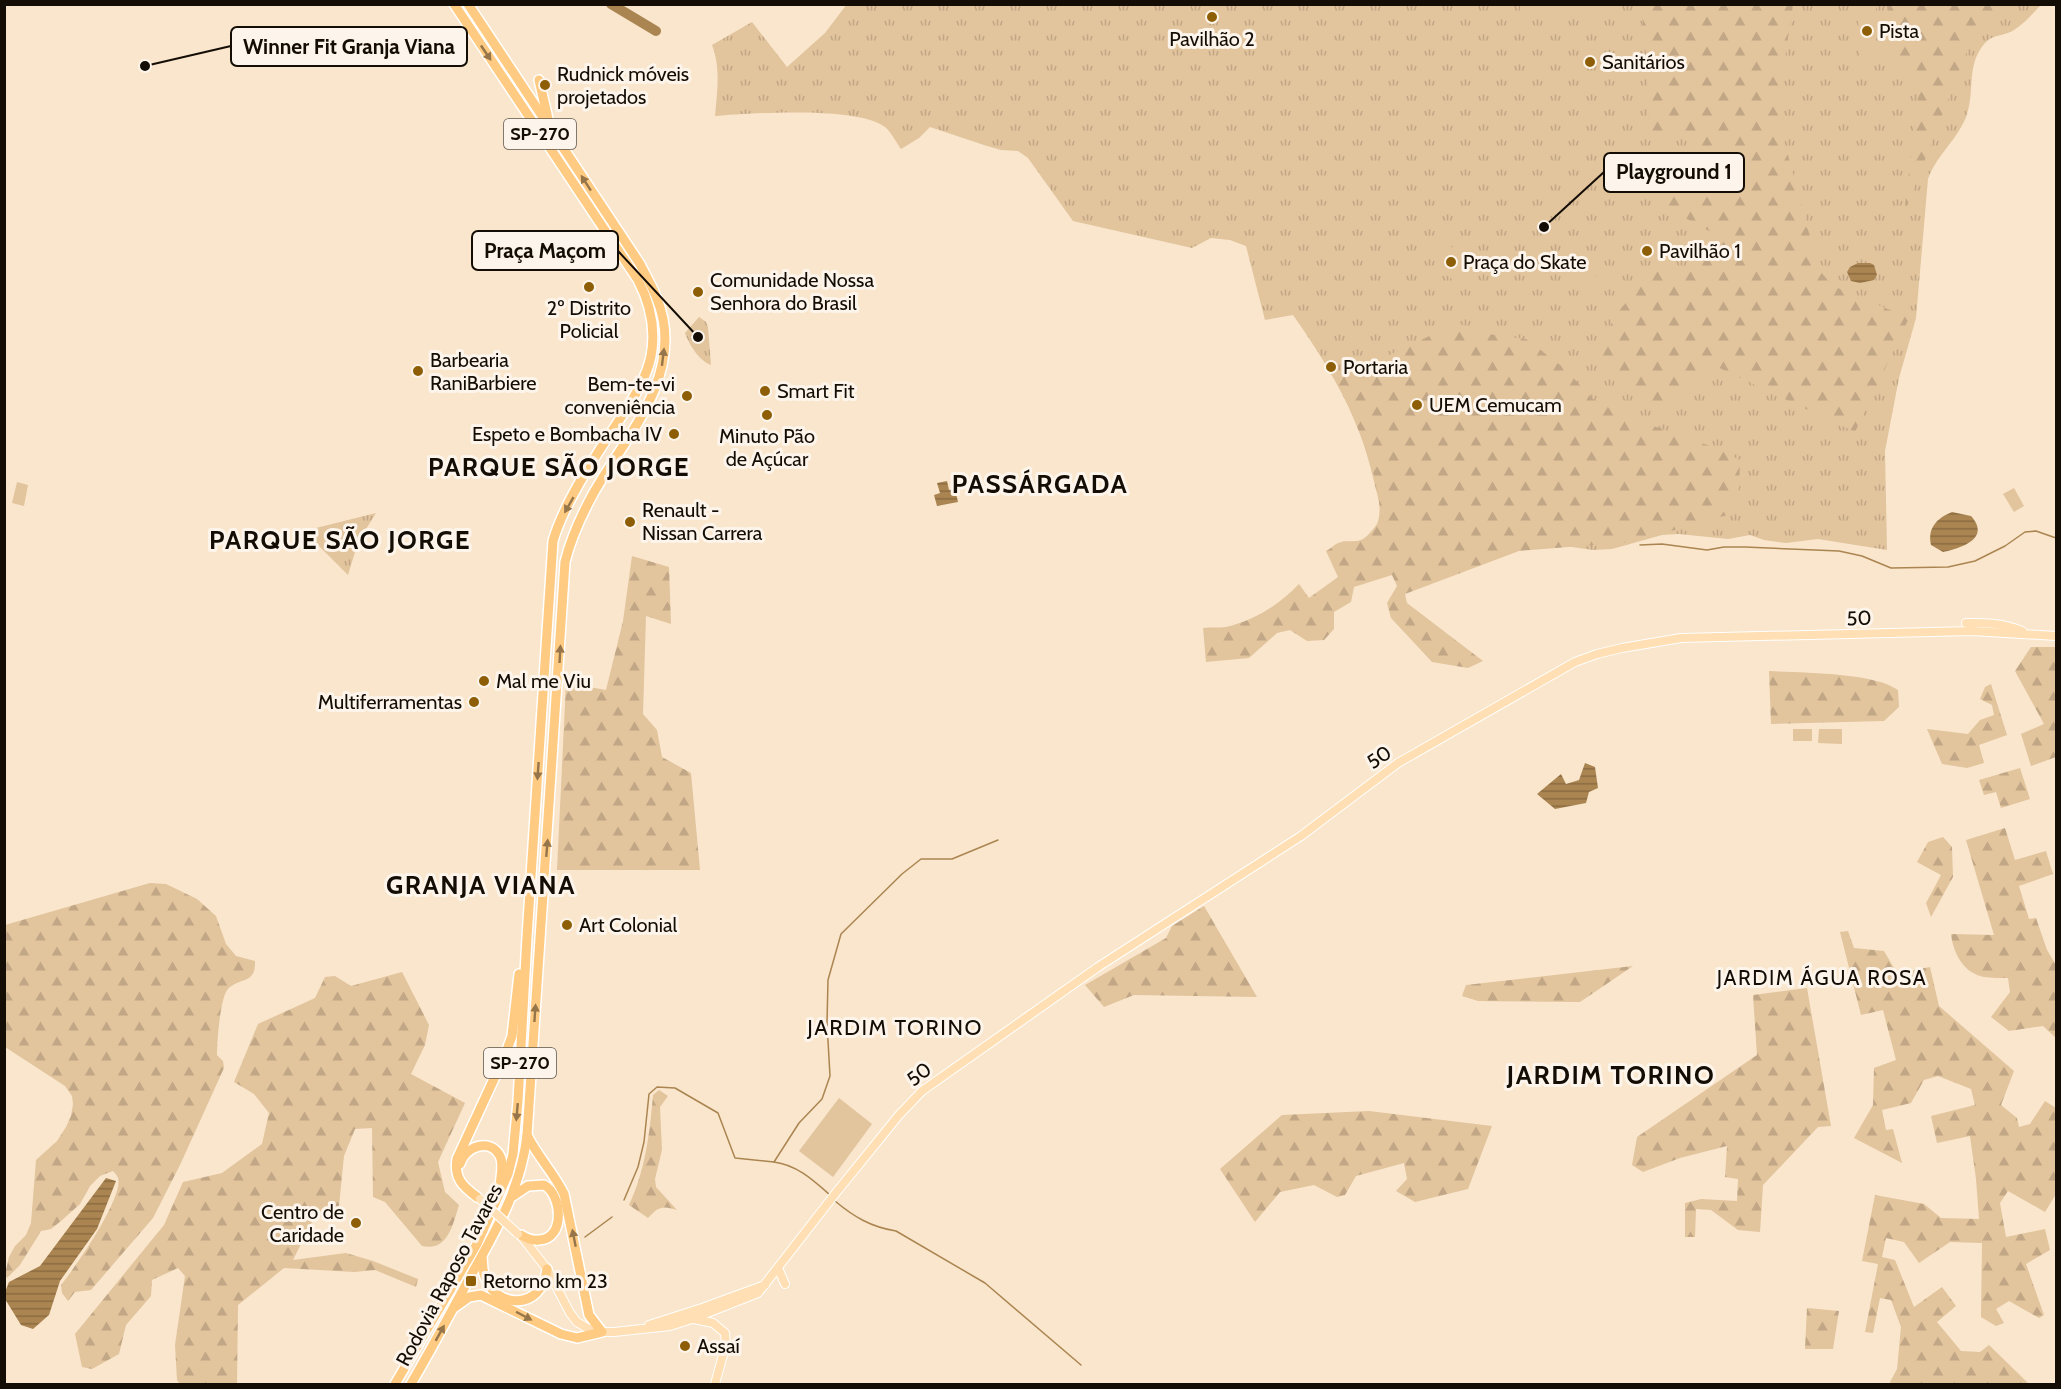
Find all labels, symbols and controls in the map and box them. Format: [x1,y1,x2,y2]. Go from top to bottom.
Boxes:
marker: Pavilhão 2 [1205,10,1219,24]
place label: Pista [1879,19,1920,43]
marker: Pista [1860,24,1874,38]
callout: Winner Fit Granja Viana [231,27,467,66]
place label: Pavilhão 2 [1169,27,1255,51]
text: Winner Fit Granja Viana [243,34,456,59]
one-way arrow [480,45,491,61]
place label: Sanitários [1602,50,1685,74]
marker: Sanitários [1583,55,1597,69]
place label: Rudnick móveis projetados [557,62,689,109]
marker: Rudnick móveis projetados [538,78,552,92]
road number: SP-270 [504,119,576,149]
callout: Playground 1 [1604,153,1744,192]
text: Playground 1 [1616,159,1732,184]
one-way arrow [581,175,592,192]
callout: Praça Maçom [472,231,618,270]
text: Praça Maçom [484,238,606,263]
place label: Pavilhão 1 [1659,239,1741,263]
marker: Pavilhão 1 [1640,244,1654,258]
place label: Praça do Skate [1463,250,1587,274]
marker: Praça do Skate [1444,255,1458,269]
place label: Comunidade Nossa Senhora do Brasil [710,268,874,315]
marker: 2º Distrito Policial [582,280,596,294]
marker: Comunidade Nossa Senhora do Brasil [691,285,705,299]
place label: 2º Distrito Policial [547,296,631,343]
one-way arrow [659,347,668,366]
place label: Barbearia RaniBarbiere [430,348,536,395]
place label: Portaria [1343,355,1408,379]
marker: Portaria [1324,360,1338,374]
marker: Barbearia RaniBarbiere [411,364,425,378]
place label: Bem-te-vi conveniência [564,372,675,419]
place label: Smart Fit [777,379,855,403]
marker: Smart Fit [758,384,772,398]
marker: Bem-te-vi conveniência [680,389,694,403]
place label: UEM Cemucam [1429,393,1562,417]
marker: UEM Cemucam [1410,398,1424,412]
marker: Minuto Pão de Açúcar [760,408,774,422]
place label: Espeto e Bombacha IV [472,422,663,446]
place label: Minuto Pão de Açúcar [719,424,815,471]
marker: Espeto e Bombacha IV [667,427,681,441]
district label: PARQUE SÃO JORGE [428,451,690,483]
district label: PASSÁRGADA [952,468,1128,500]
one-way arrow [563,497,574,513]
place label: Renault - Nissan Carrera [642,498,763,545]
marker: Renault - Nissan Carrera [623,515,637,529]
district label: PARQUE SÃO JORGE [209,524,471,556]
street label: 50 [1846,606,1872,630]
one-way arrow [555,644,564,663]
place label: Mal me Viu [496,669,591,693]
marker: Mal me Viu [477,674,491,688]
place label: Multiferramentas [318,690,462,714]
marker: Multiferramentas [467,695,481,709]
street label: 50 [1362,740,1396,774]
one-way arrow [534,762,543,781]
one-way arrow [542,839,552,858]
district label: GRANJA VIANA [386,869,576,901]
place label: Art Colonial [579,913,678,937]
marker: Art Colonial [560,918,574,932]
district label: JARDIM ÁGUA ROSA [1716,965,1927,990]
one-way arrow [530,1004,540,1023]
district label: JARDIM TORINO [806,1014,983,1041]
road number: SP-270 [484,1048,556,1078]
street label: 50 [902,1057,936,1091]
district label: JARDIM TORINO [1506,1059,1715,1091]
one-way arrow [512,1103,522,1122]
street label: Rodovia Raposo Tavares [391,1180,507,1370]
place label: Centro de Caridade [261,1200,344,1247]
marker: Centro de Caridade [349,1216,363,1230]
one-way arrow [569,1228,578,1247]
place label: Retorno km 23 [483,1269,608,1293]
marker: Retorno km 23 [464,1274,478,1288]
one-way arrow [515,1311,532,1321]
one-way arrow [435,1325,445,1342]
place label: Assaí [697,1334,740,1358]
marker: Assaí [678,1339,692,1353]

